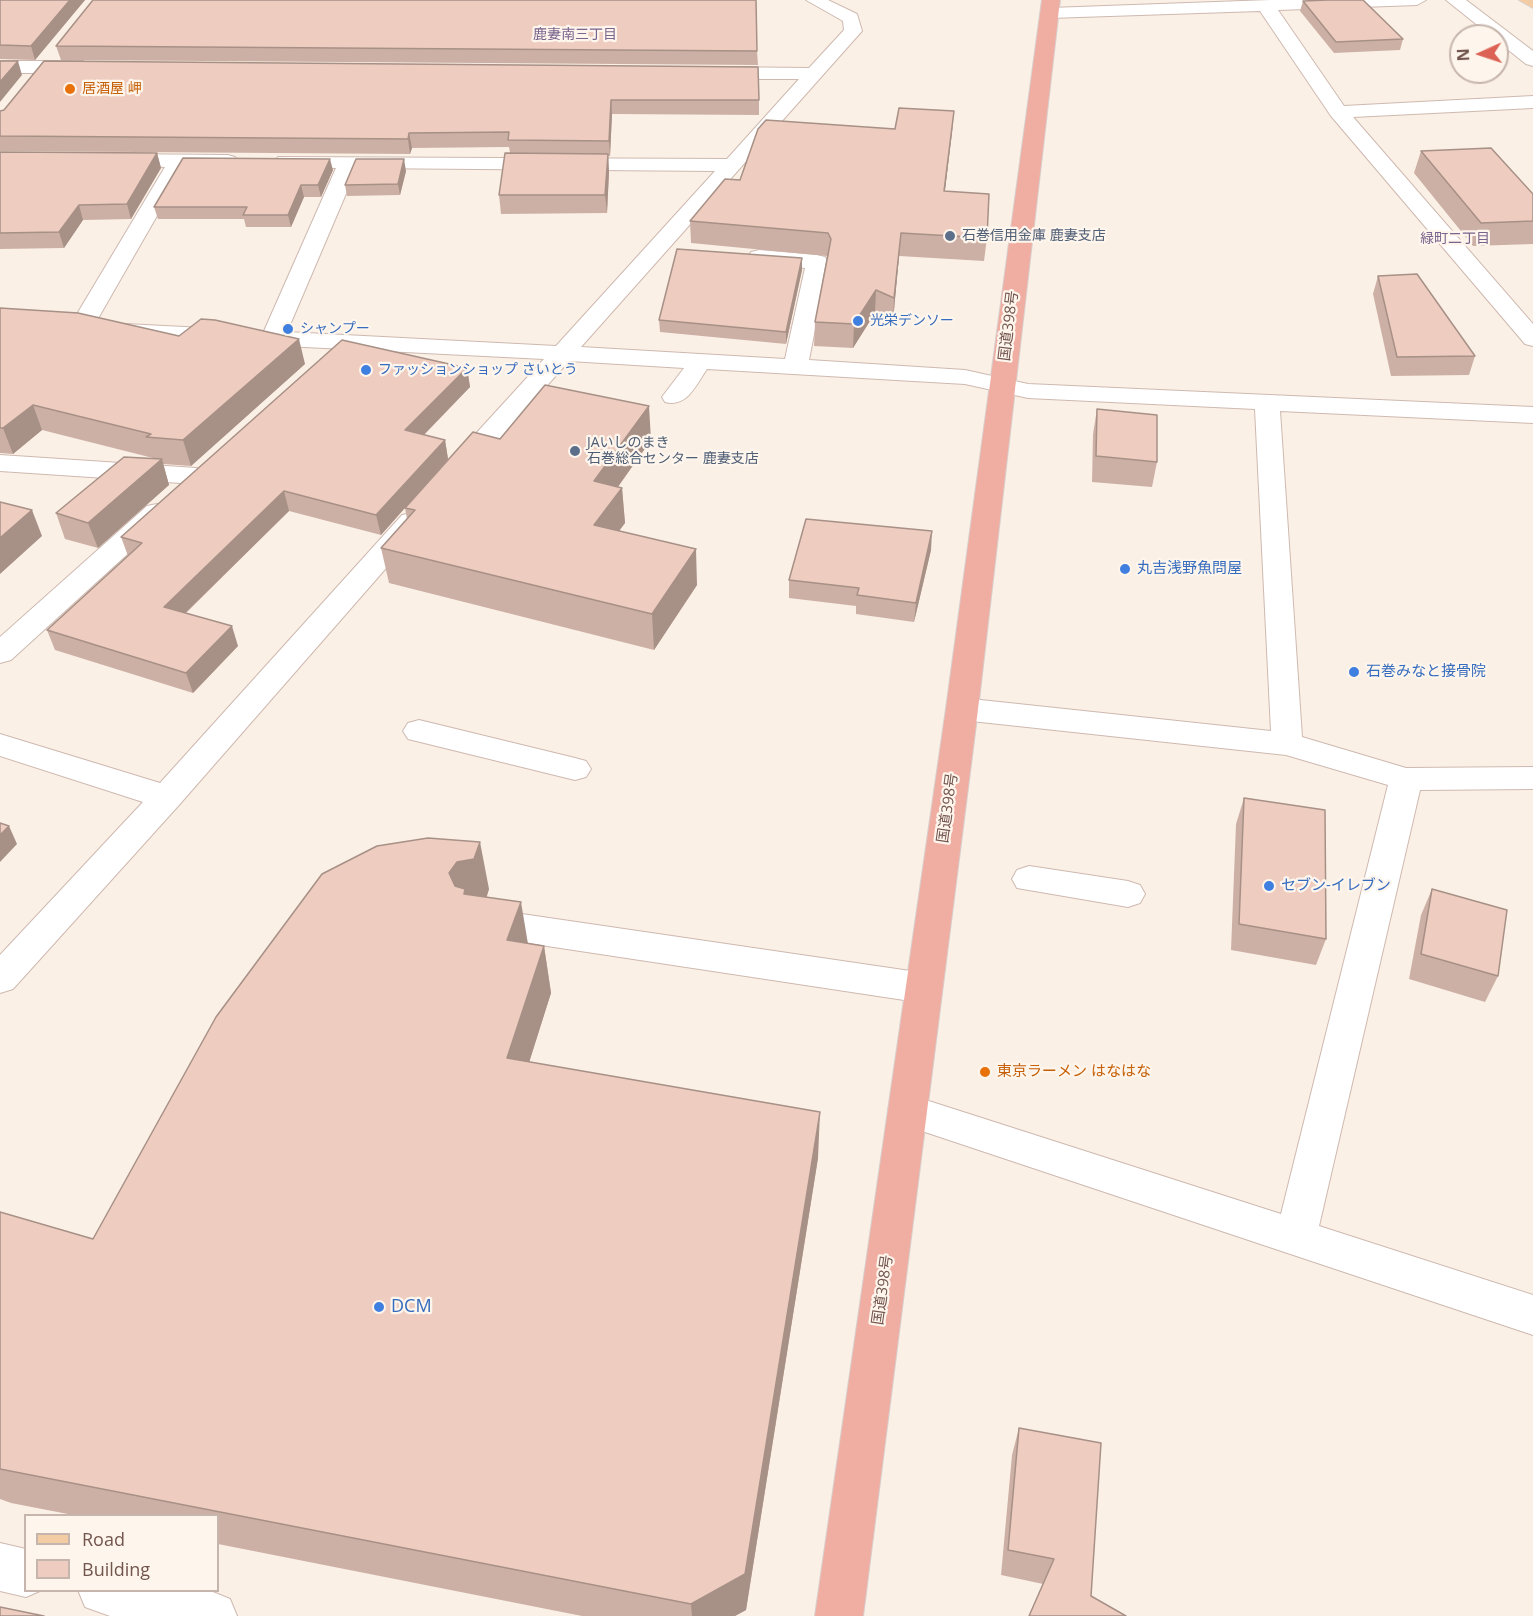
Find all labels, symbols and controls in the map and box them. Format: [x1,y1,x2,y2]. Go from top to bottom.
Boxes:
north arrow [1449,24,1509,84]
district label: 鹿妻南三丁目 [533,27,617,43]
text: N [1452,48,1474,62]
place label: 居酒屋 岬 [82,81,142,97]
marker: 居酒屋 岬 [63,82,77,96]
place label: 石巻信用金庫 鹿妻支店 [962,228,1106,244]
marker: 石巻信用金庫 鹿妻支店 [943,229,957,243]
district label: 緑町二丁目 [1420,231,1490,247]
street label: 国道398号 [996,290,1022,362]
place label: 光栄デンソー [870,313,954,329]
marker: 光栄デンソー [851,314,865,328]
place label: シャンプー [300,321,370,337]
marker: シャンプー [281,322,295,336]
place label: ファッションショップ さいとう [378,362,578,378]
marker: ファッションショップ さいとう [359,363,373,377]
place label: JAいしのまき 石巻総合センター 鹿妻支店 [587,435,759,467]
marker: JAいしのまき 石巻総合センター 鹿妻支店 [568,444,582,458]
place label: 丸吉浅野魚問屋 [1137,560,1242,578]
marker: 丸吉浅野魚問屋 [1118,562,1132,576]
place label: 石巻みなと接骨院 [1366,663,1486,681]
marker: 石巻みなと接骨院 [1347,665,1361,679]
street label: 国道398号 [934,772,962,844]
place label: セブン-イレブン [1281,877,1391,895]
marker: セブン-イレブン [1262,879,1276,893]
place label: 東京ラーメン はなはな [997,1063,1151,1081]
marker: 東京ラーメン はなはな [978,1065,992,1079]
street label: 国道398号 [869,1254,897,1326]
place label: DCM [391,1296,432,1318]
marker: DCM [372,1300,386,1314]
legend [24,1514,219,1592]
text: Road [82,1527,125,1551]
text: Building [82,1557,150,1581]

